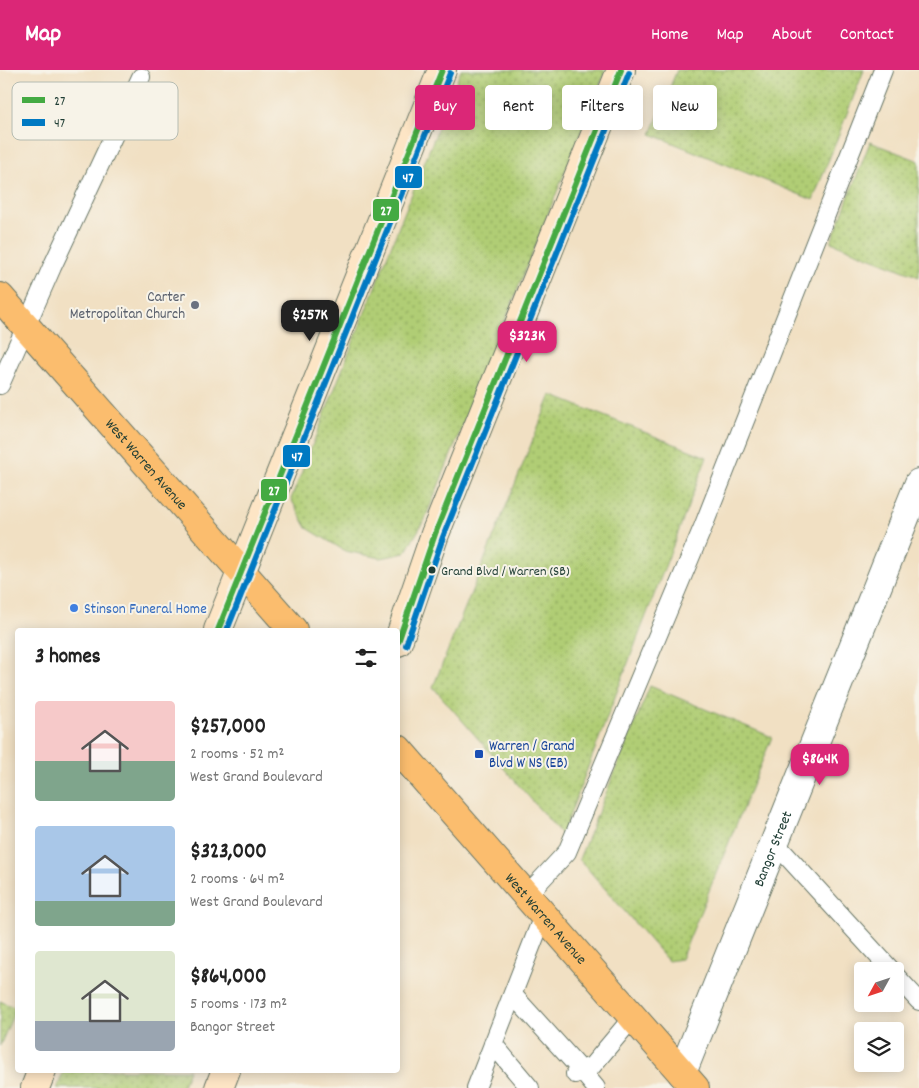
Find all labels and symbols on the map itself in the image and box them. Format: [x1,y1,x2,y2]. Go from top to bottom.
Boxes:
legend [12,82,178,140]
text: 27 [54,92,65,112]
text: 47 [54,114,65,134]
line badge: 47 [394,165,423,189]
text: 47 [402,169,414,189]
line badge: 27 [372,198,400,222]
text: 27 [380,202,392,222]
place label: Carter Metropolitan Church [70,287,185,326]
marker: Carter Metropolitan Church [189,299,201,311]
pin: $257K [275,300,345,342]
pin: $323K [492,320,562,363]
street label: West Warren Avenue [99,414,192,516]
line badge: 47 [282,444,311,468]
text: 47 [291,448,303,468]
line badge: 27 [260,478,288,502]
text: 27 [268,482,280,502]
place label: Grand Blvd / Warren (SB) [441,562,570,582]
marker: Grand Blvd / Warren (SB) [427,565,437,575]
place label: Stinson Funeral Home [84,599,207,621]
marker: Stinson Funeral Home [68,602,80,614]
place label: Warren / Grand Blvd W NS (EB) [489,736,575,775]
pin: $864K [785,744,855,786]
marker: Warren / Grand Blvd W NS (EB) [473,748,485,760]
street label: Bangor Street [749,808,799,890]
street label: West Warren Avenue [498,869,591,971]
north arrow [854,962,904,1012]

